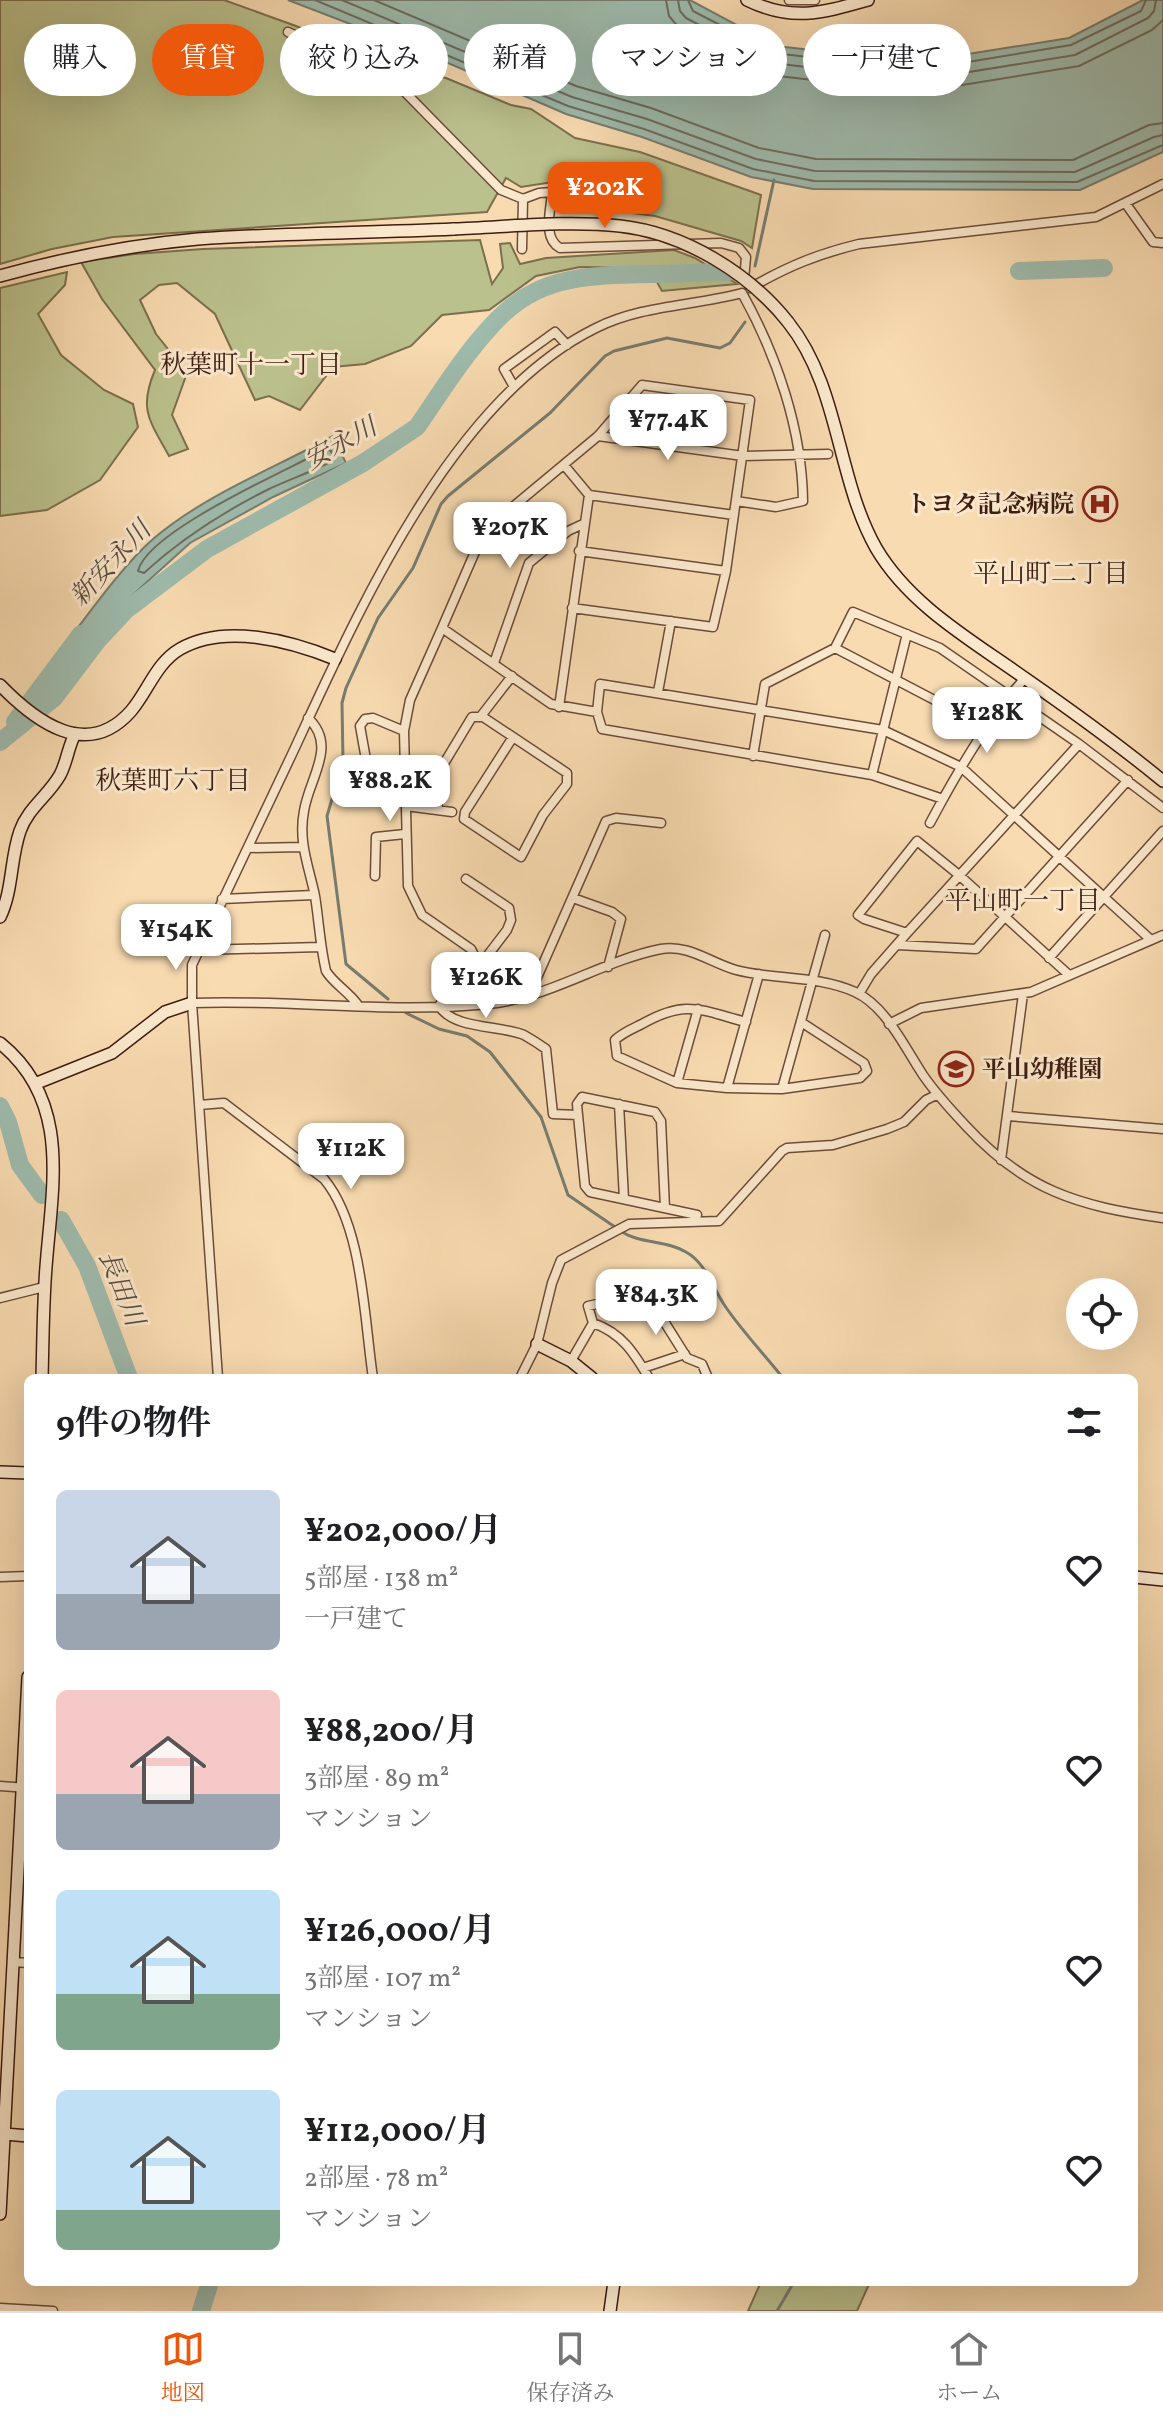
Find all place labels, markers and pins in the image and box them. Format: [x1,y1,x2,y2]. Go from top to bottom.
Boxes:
pin: ¥202K [549,162,661,230]
pin: ¥77.4K [603,394,733,462]
hospital icon: トヨタ記念病院 [1081,485,1119,523]
place label: トヨタ記念病院 [906,489,1074,523]
pin: ¥207K [454,502,566,570]
pin: ¥128K [931,687,1043,755]
pin: ¥88.2K [325,755,455,823]
pin: ¥154K [120,904,232,972]
pin: ¥126K [430,952,542,1020]
school or university icon: 平山幼稚園 [937,1050,975,1088]
place label: 平山幼稚園 [982,1054,1102,1088]
pin: ¥112K [295,1123,407,1191]
pin: ¥84.3K [591,1269,721,1337]

